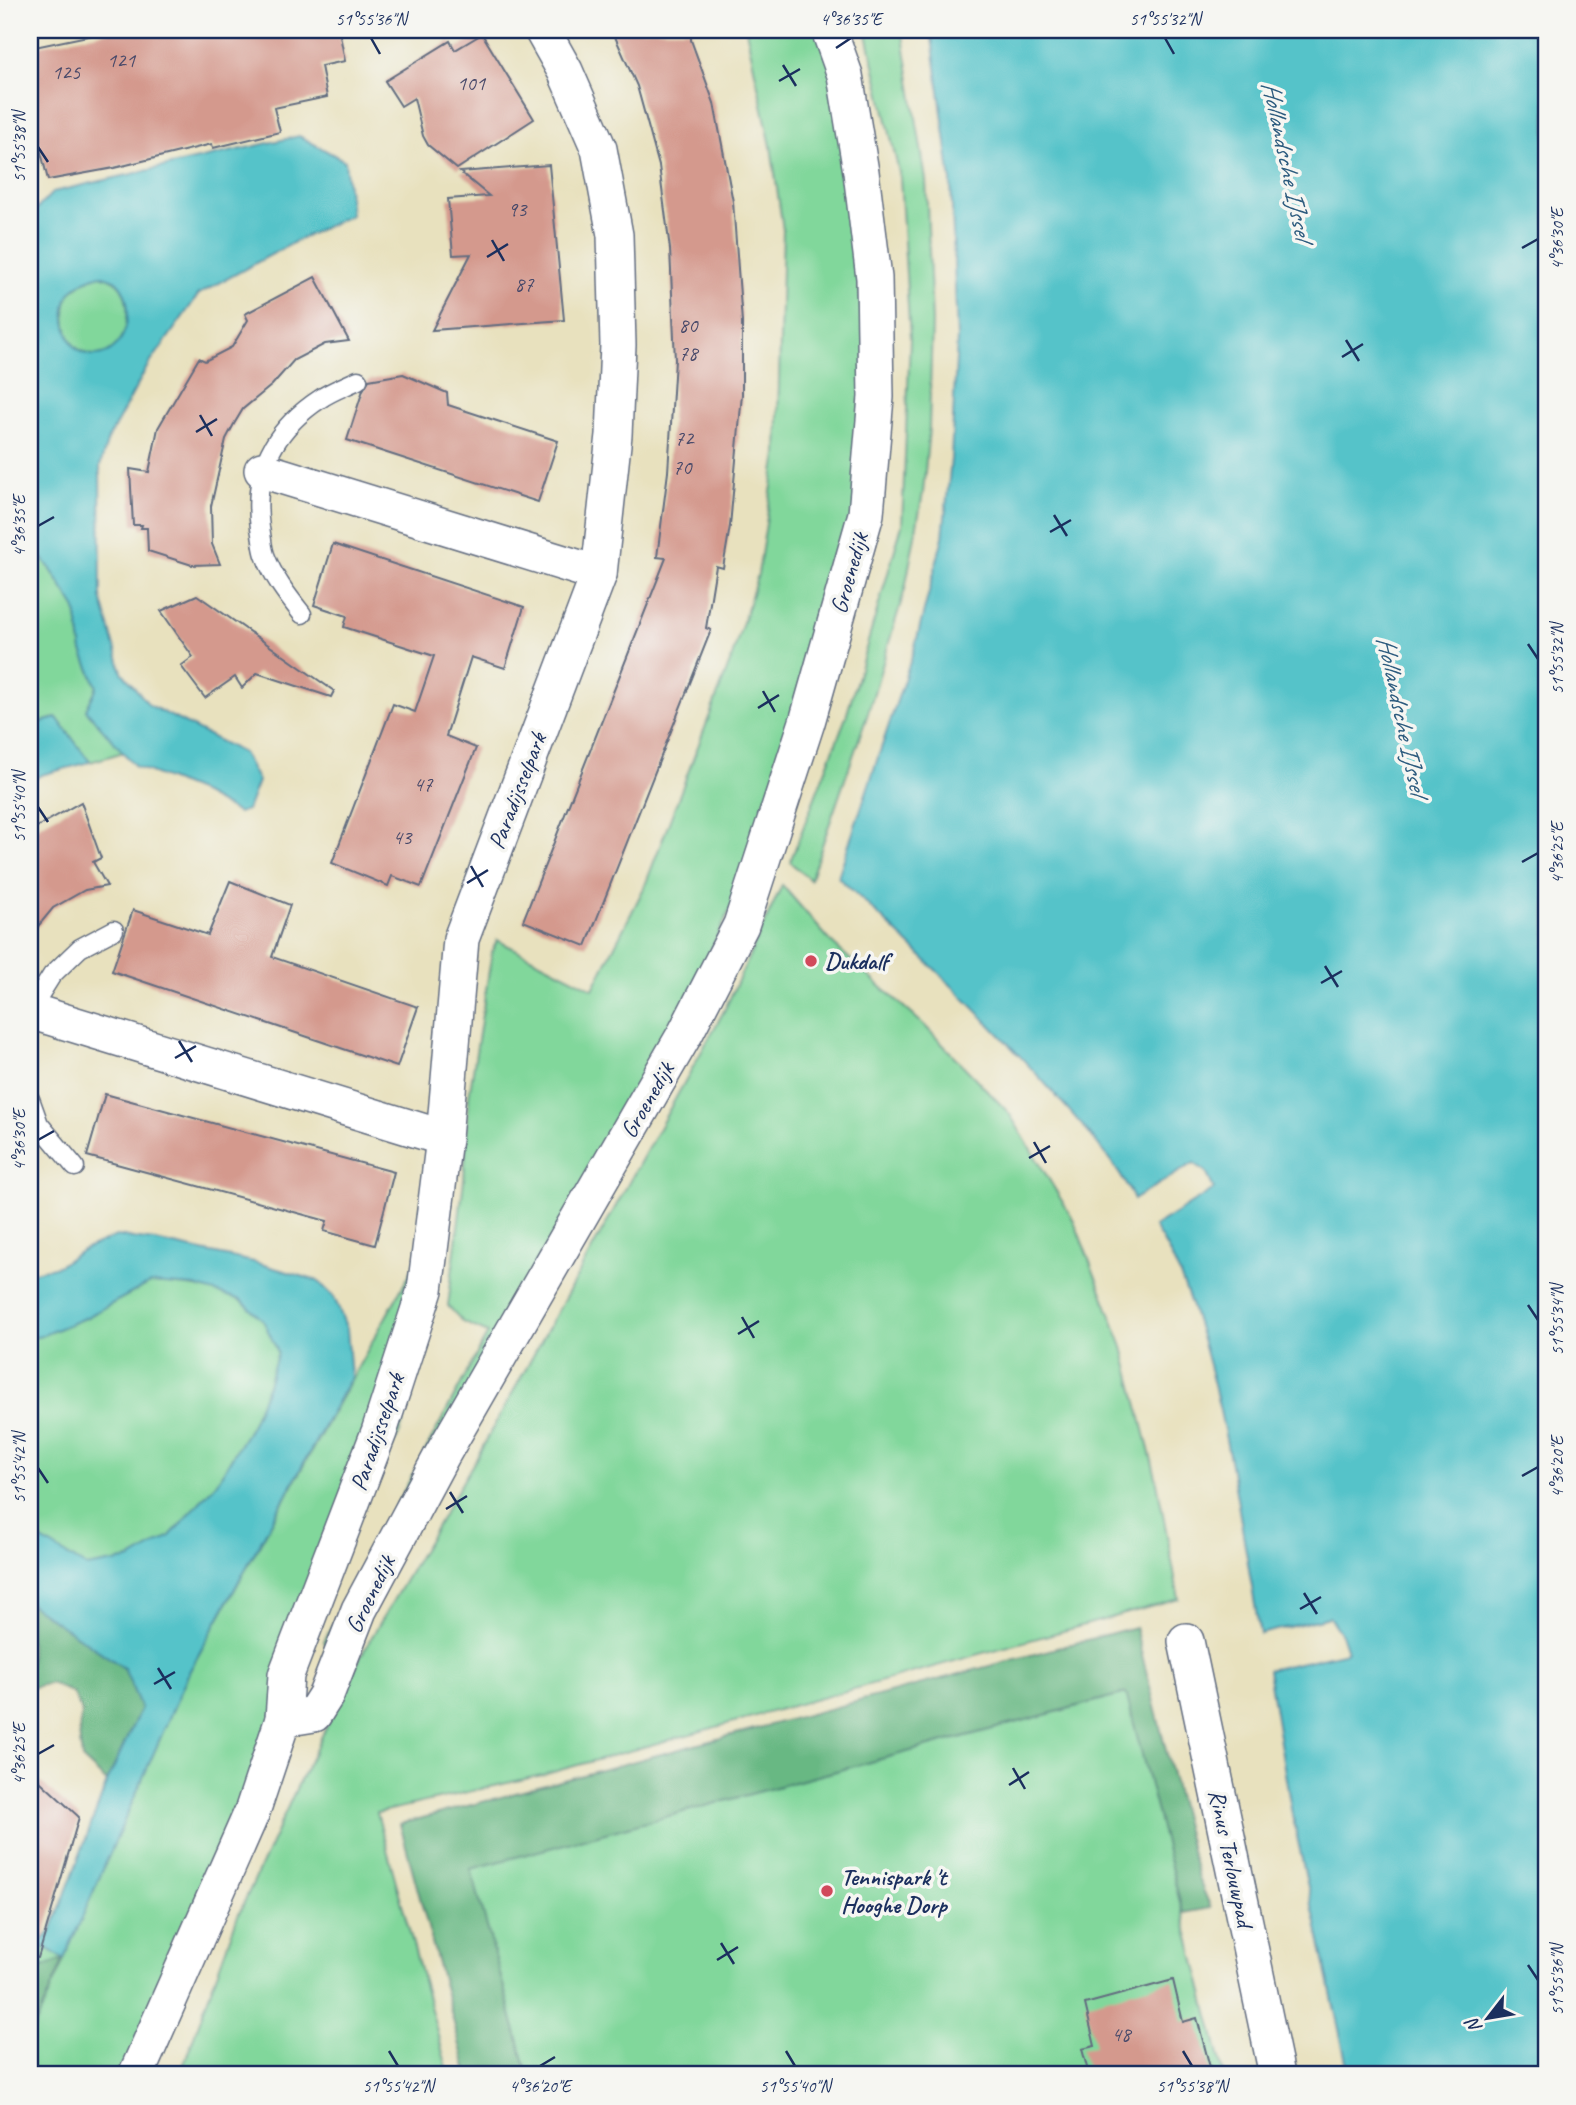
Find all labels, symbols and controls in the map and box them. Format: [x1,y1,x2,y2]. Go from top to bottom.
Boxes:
text: 51°55'36"N [336,8,410,30]
text: 4°36'35"E [820,8,884,30]
text: 51°55'32"N [1130,8,1204,30]
house number: 121 [107,47,137,73]
house number: 125 [52,59,82,85]
house number: 101 [457,70,487,96]
water label: Hollandsche IJssel [1254,78,1322,250]
text: 51°55'38"N [8,108,30,182]
house number: 93 [508,196,528,222]
text: 4°36'30"E [1546,206,1568,270]
house number: 87 [515,271,535,297]
house number: 80 [679,312,699,338]
house number: 78 [679,340,700,366]
house number: 72 [675,425,695,451]
house number: 70 [673,454,693,480]
text: 4°36'35"E [8,493,30,557]
street label: Groenedijk [823,527,875,617]
text: 51°55'32"N [1546,620,1568,694]
water label: Hollandsche IJssel [1369,633,1437,805]
street label: Paradijsselpark [481,727,554,853]
text: 51°55'40"N [8,768,30,842]
house number: 47 [414,771,434,797]
text: 4°36'25"E [1546,820,1568,884]
house number: 43 [393,824,413,850]
place label: Dukdalf [825,946,894,976]
marker: Dukdalf [803,953,819,969]
street label: Groenedijk [613,1055,682,1143]
text: 4°36'30"E [8,1107,30,1171]
text: 51°55'34"N [1546,1281,1568,1355]
street label: Paradijsselpark [343,1367,412,1495]
text: 51°55'42"N [8,1429,30,1503]
text: 4°36'20"E [1546,1434,1568,1498]
street label: Groenedijk [338,1548,403,1638]
text: 4°36'25"E [8,1721,30,1785]
street label: Rinus Terlouwpad [1202,1787,1261,1933]
place label: Tennispark 't Hooghe Dorp [841,1862,949,1920]
marker: Tennispark 't Hooghe Dorp [819,1883,835,1899]
text: 51°55'36"N [1546,1941,1568,2015]
north arrow [1454,1982,1524,2052]
text: N [1459,2012,1488,2037]
house number: 48 [1112,2021,1133,2047]
text: 51°55'42"N [363,2075,437,2097]
text: 4°36'20"E [509,2075,573,2097]
text: 51°55'40"N [760,2075,834,2097]
text: 51°55'38"N [1157,2075,1231,2097]

